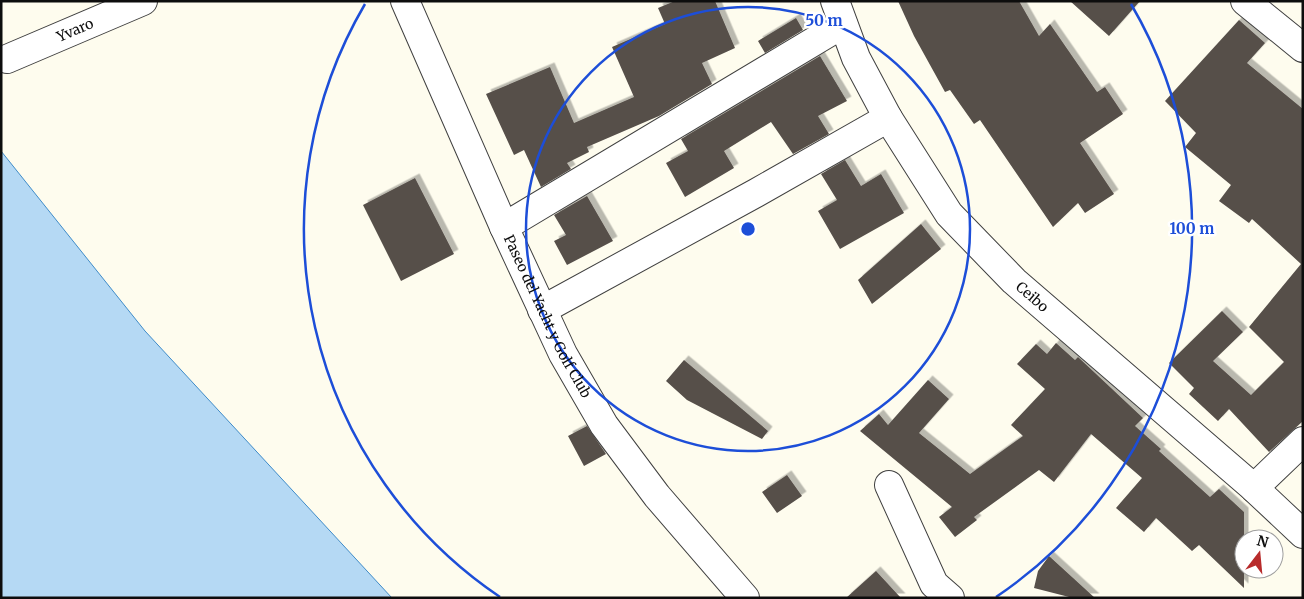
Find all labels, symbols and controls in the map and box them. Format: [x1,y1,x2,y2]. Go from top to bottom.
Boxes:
text: 50 m [805,11,843,30]
street label: Yvaro [53,14,96,46]
text: 100 m [1170,219,1214,238]
centre of rings [739,220,757,238]
street label: Paseo del Yacht y Golf Club [500,232,595,401]
street label: Ceibo [1012,278,1052,316]
north arrow [1234,529,1284,579]
text: N [1255,531,1270,552]

